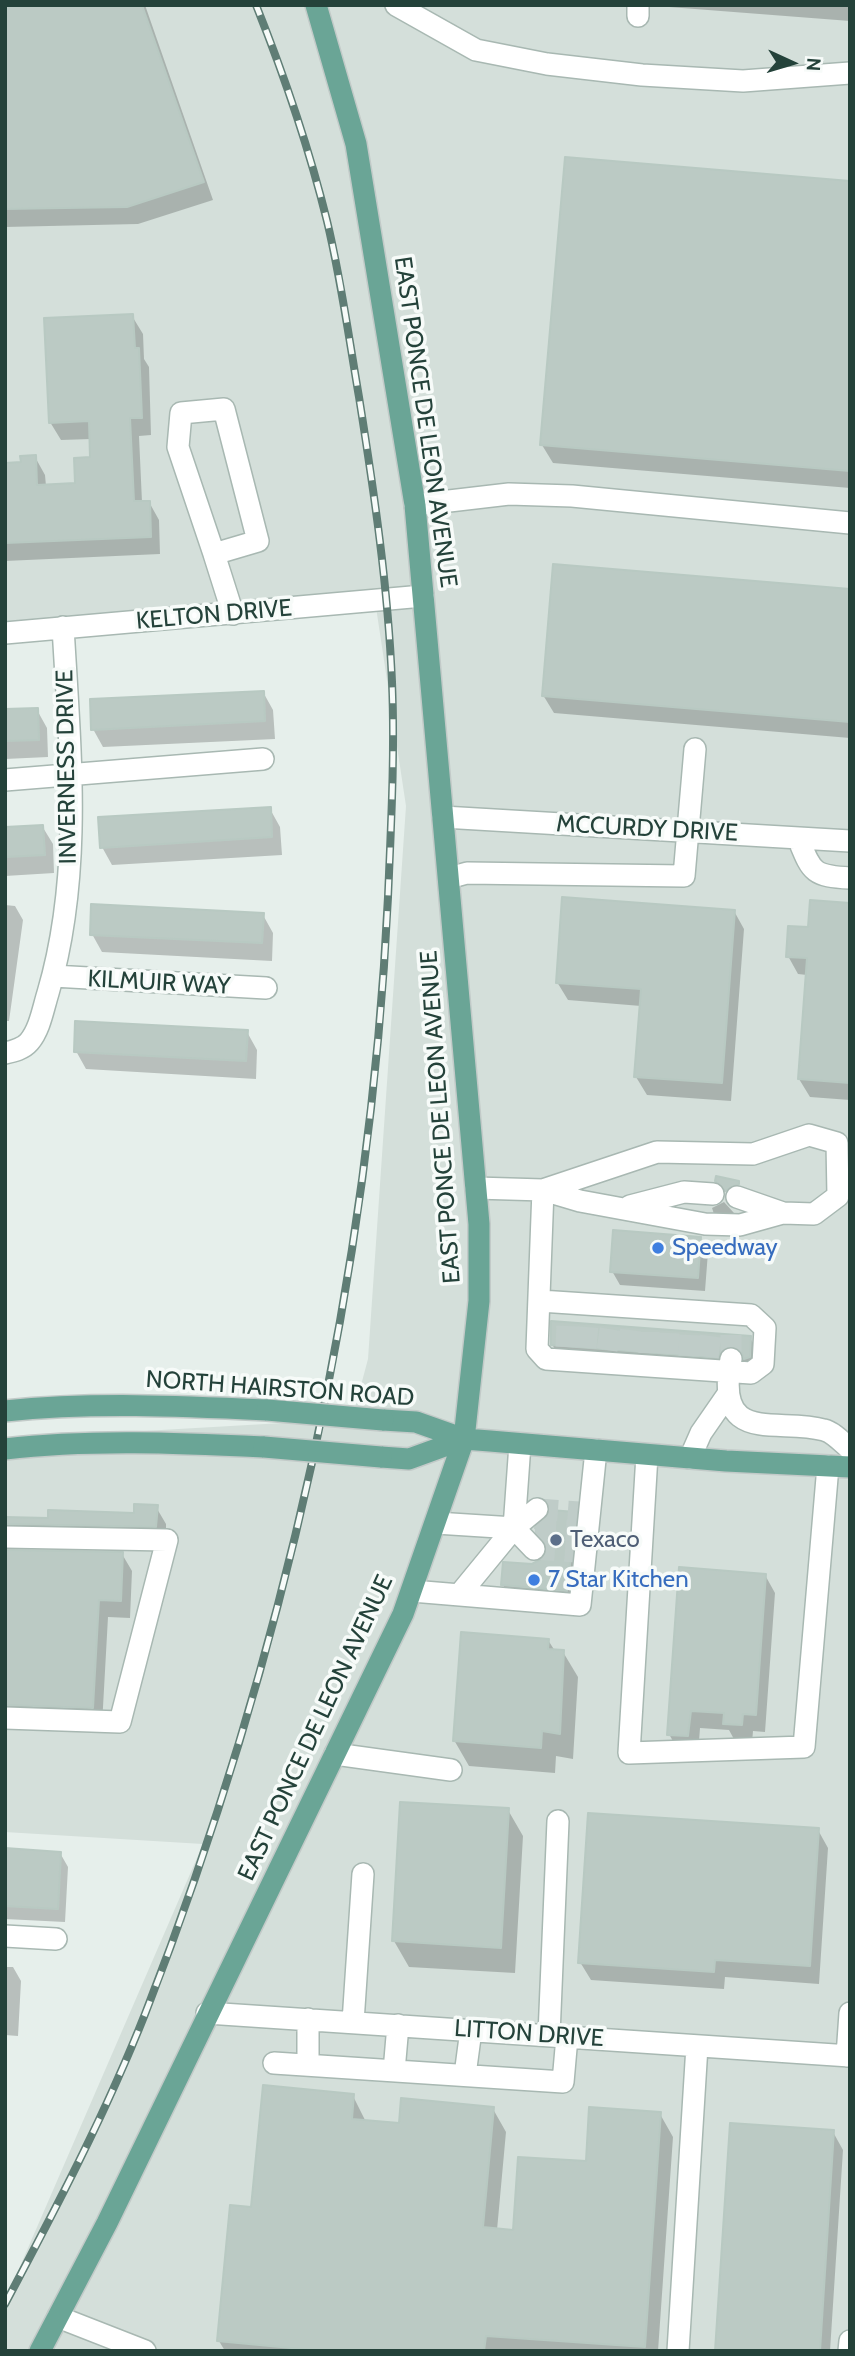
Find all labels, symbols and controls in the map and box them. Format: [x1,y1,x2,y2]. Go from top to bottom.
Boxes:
north arrow [757,28,827,98]
text: N [802,57,825,72]
street label: EAST PONCE DE LEON AVENUE [388,255,462,589]
street label: KELTON DRIVE [135,594,293,636]
street label: INVERNESS DRIVE [51,669,83,865]
street label: MCCURDY DRIVE [555,810,739,848]
street label: EAST PONCE DE LEON AVENUE [415,949,467,1285]
street label: KILMUIR WAY [87,965,231,1001]
place label: Speedway [672,1234,778,1262]
marker: Speedway [650,1240,666,1256]
street label: NORTH HAIRSTON ROAD [145,1365,415,1413]
place label: Texaco [570,1526,640,1554]
marker: Texaco [548,1532,564,1548]
place label: 7 Star Kitchen [548,1566,689,1594]
street label: EAST PONCE DE LEON AVENUE [232,1571,400,1885]
marker: 7 Star Kitchen [526,1572,542,1588]
street label: LITTON DRIVE [453,2014,605,2054]

